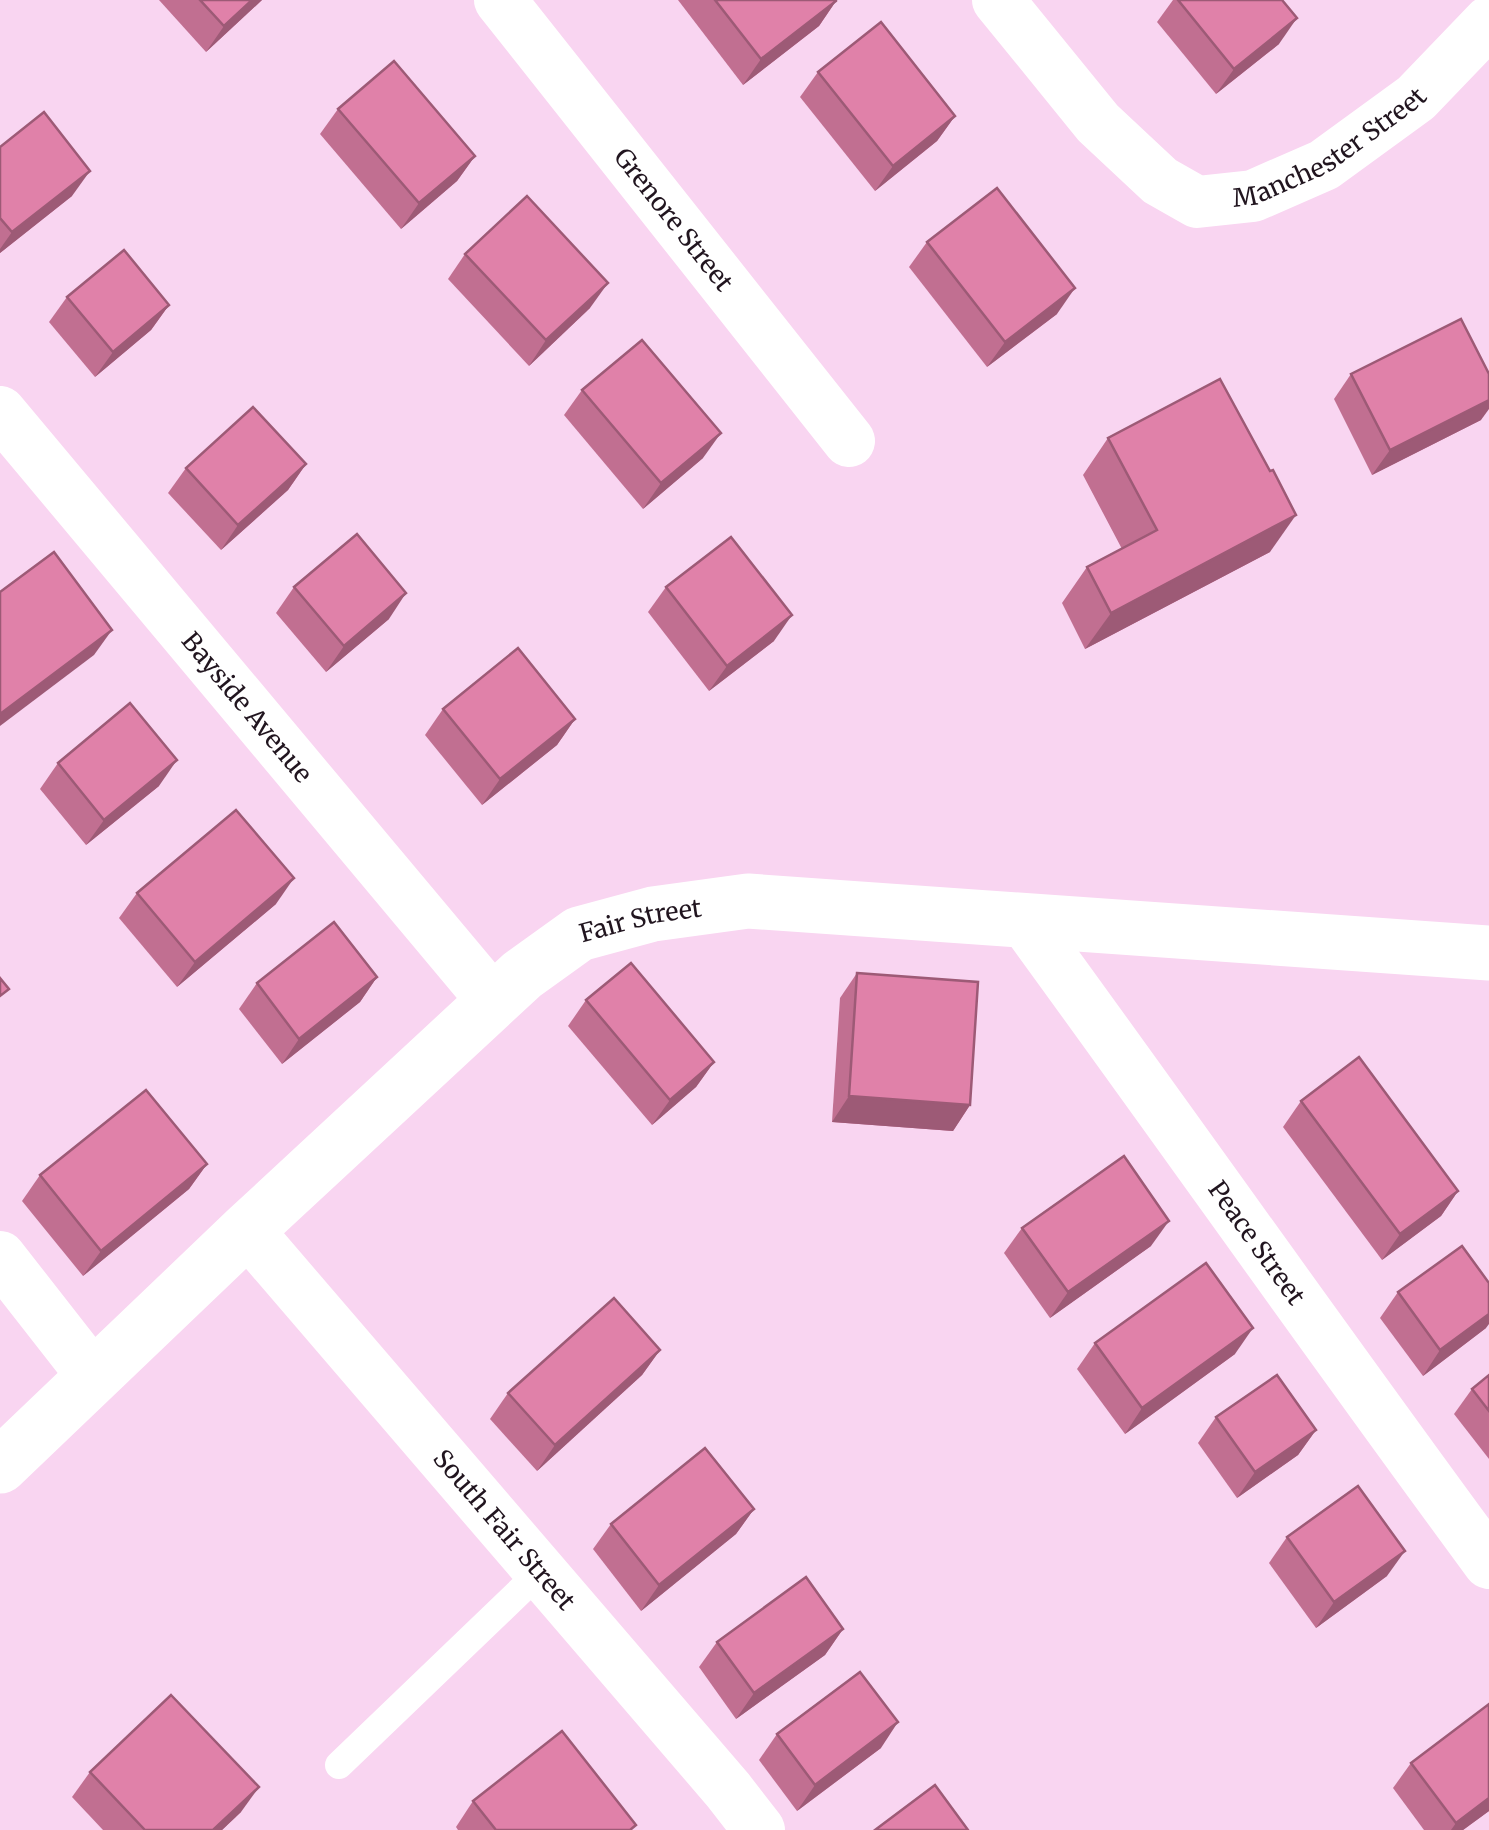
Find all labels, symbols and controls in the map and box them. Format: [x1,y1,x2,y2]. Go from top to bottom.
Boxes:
street label: Manchester Street [1231,81,1434,214]
street label: Grenore Street [607,142,740,298]
street label: Bayside Avenue [175,625,319,789]
street label: Fair Street [576,892,704,949]
street label: Peace Street [1201,1175,1312,1311]
street label: South Fair Street [426,1443,582,1617]

